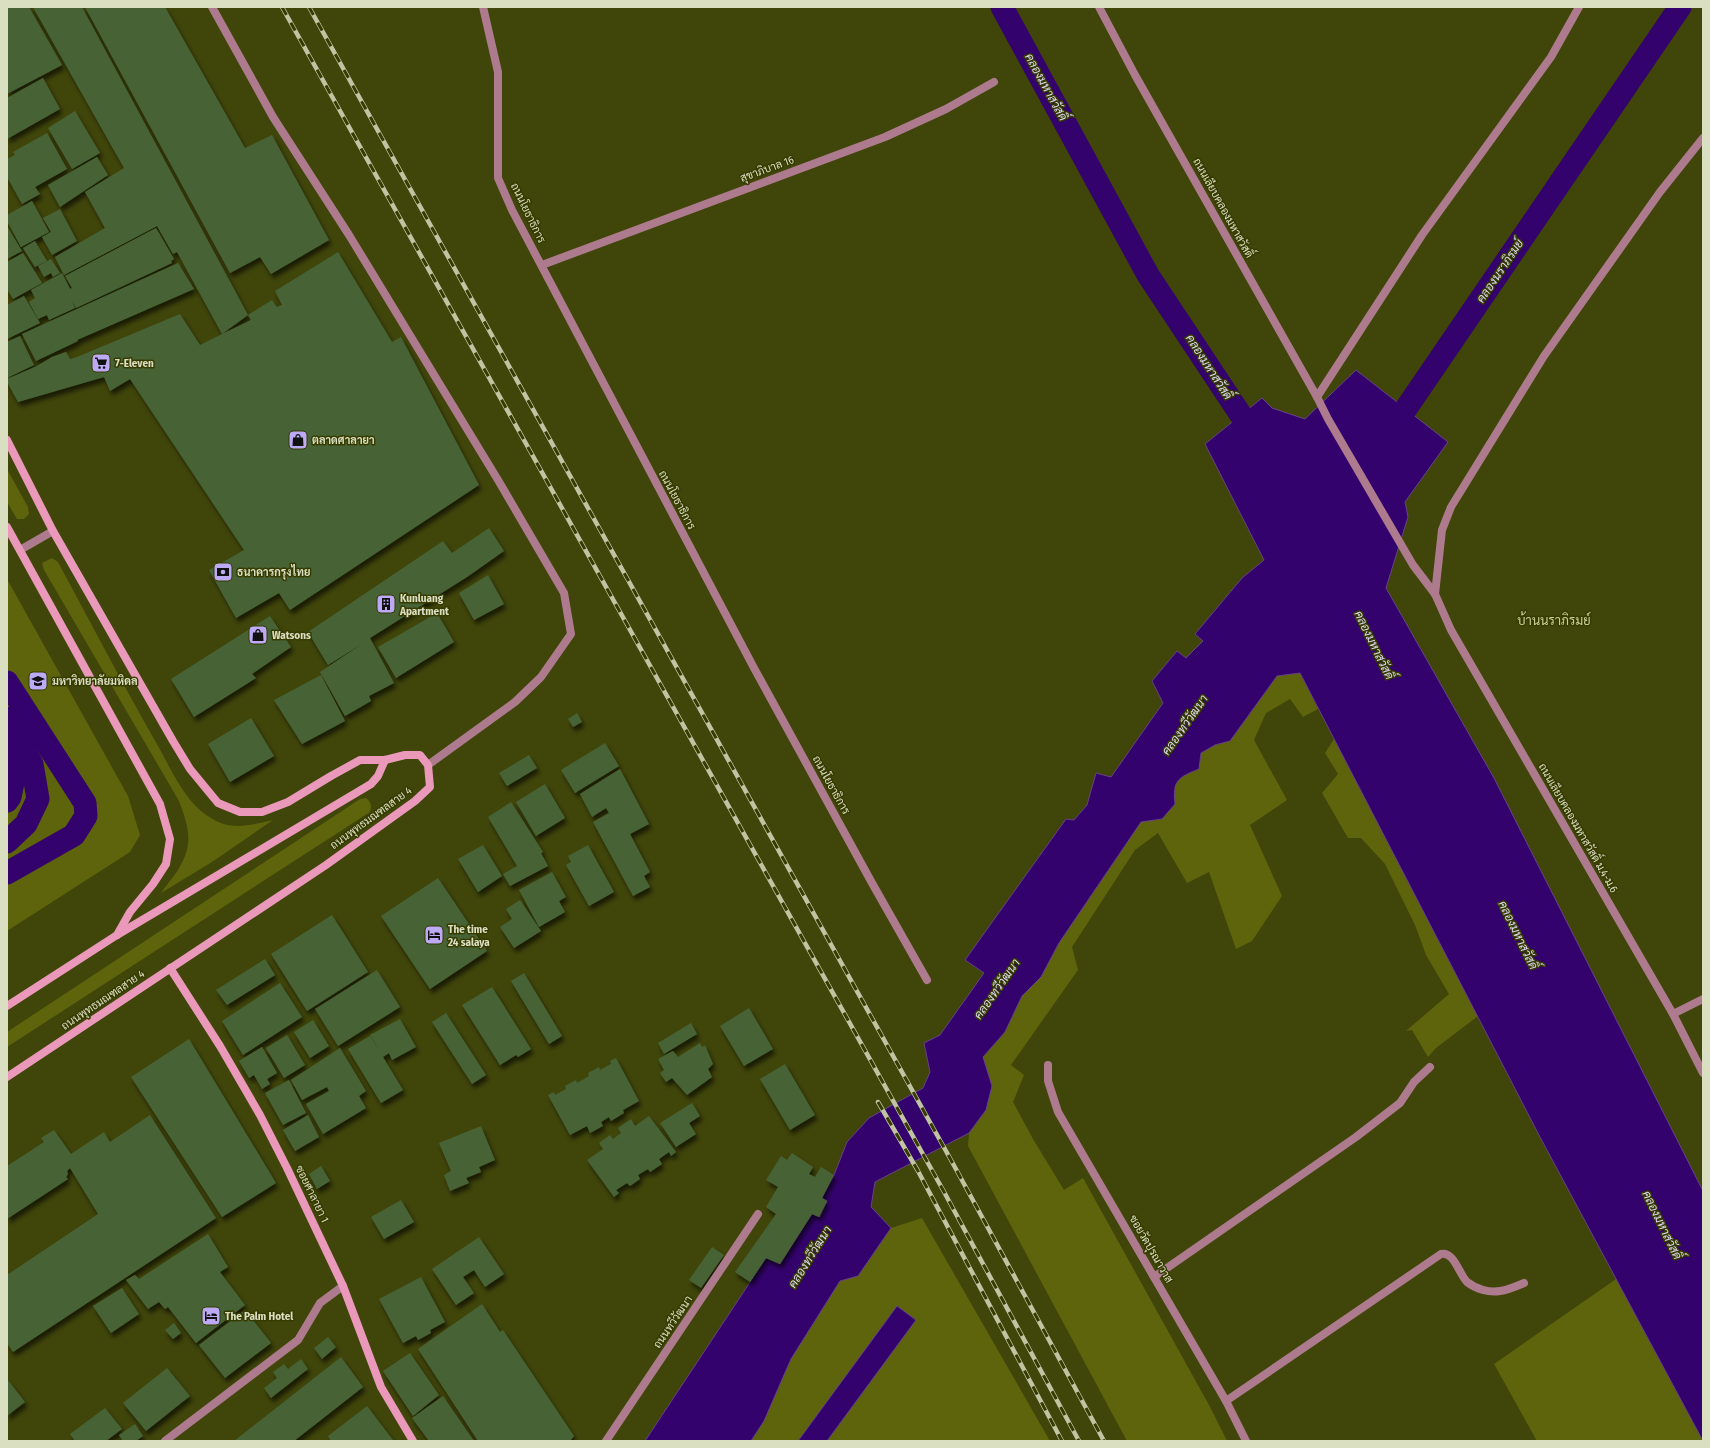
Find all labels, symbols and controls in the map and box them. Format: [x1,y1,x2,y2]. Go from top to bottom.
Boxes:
water label: คลองมหาสวัสดิ์ [1022,49,1075,125]
street label: สุขาภิบาล 16 [738,153,797,187]
street label: ถนนเลียบคลองมหาสวัสดิ์ [1190,153,1261,260]
street label: ถนนโยธาธิการ [508,180,550,245]
water label: คลองนราภิรมย์ [1473,234,1527,305]
water label: คลองมหาสวัสดิ์ [1183,329,1240,404]
supermarket icon: 7-Eleven [90,352,112,374]
place label: 7-Eleven [115,357,154,370]
shop icon: ตลาดศาลายา [287,429,309,451]
place label: ตลาดศาลายา [312,434,375,447]
street label: ถนนโยธาธิการ [656,467,700,532]
bank icon: ธนาคารกรุงไทย [212,561,234,583]
place label: ธนาคารกรุงไทย [237,564,310,580]
place label: Kunluang Apartment [399,592,449,618]
building icon: Kunluang Apartment [375,593,397,615]
water label: คลองมหาสวัสดิ์ [1351,606,1402,684]
district label: บ้านนราภิรมย์ [1517,611,1591,628]
shop icon: Watsons [247,624,269,646]
place label: Watsons [272,629,311,642]
school or university icon: มหาวิทยาลัยมหิดล [27,670,49,692]
place label: มหาวิทยาลัยมหิดล [52,674,137,688]
water label: คลองทวีวัฒนา [1158,691,1211,758]
street label: ถนนโยธาธิการ [810,752,854,817]
street label: ถนนเลียบคลองมหาสวัสดิ์ ม.4-ม.6 [1536,758,1625,895]
street label: ถนนพุทธมณฑลสาย 4 [328,784,416,854]
water label: คลองมหาสวัสดิ์ [1495,896,1546,974]
place label: The time 24 salaya [447,923,490,949]
hotel icon: The time 24 salaya [423,924,445,946]
water label: คลองทวีวัฒนา [970,955,1023,1022]
street label: ถนนพุทธมณฑลสาย 4 [59,967,149,1034]
street label: ซอยศาลายา 1 [293,1163,331,1225]
water label: คลองมหาสวัสดิ์ [1639,1186,1690,1264]
street label: ซอยวัดปุรณาวาส [1125,1212,1177,1286]
water label: คลองทวีวัฒนา [785,1223,835,1291]
street label: ถนนทวีวัฒนา [649,1292,695,1351]
hotel icon: The Palm Hotel [200,1305,222,1327]
place label: The Palm Hotel [225,1310,294,1323]

